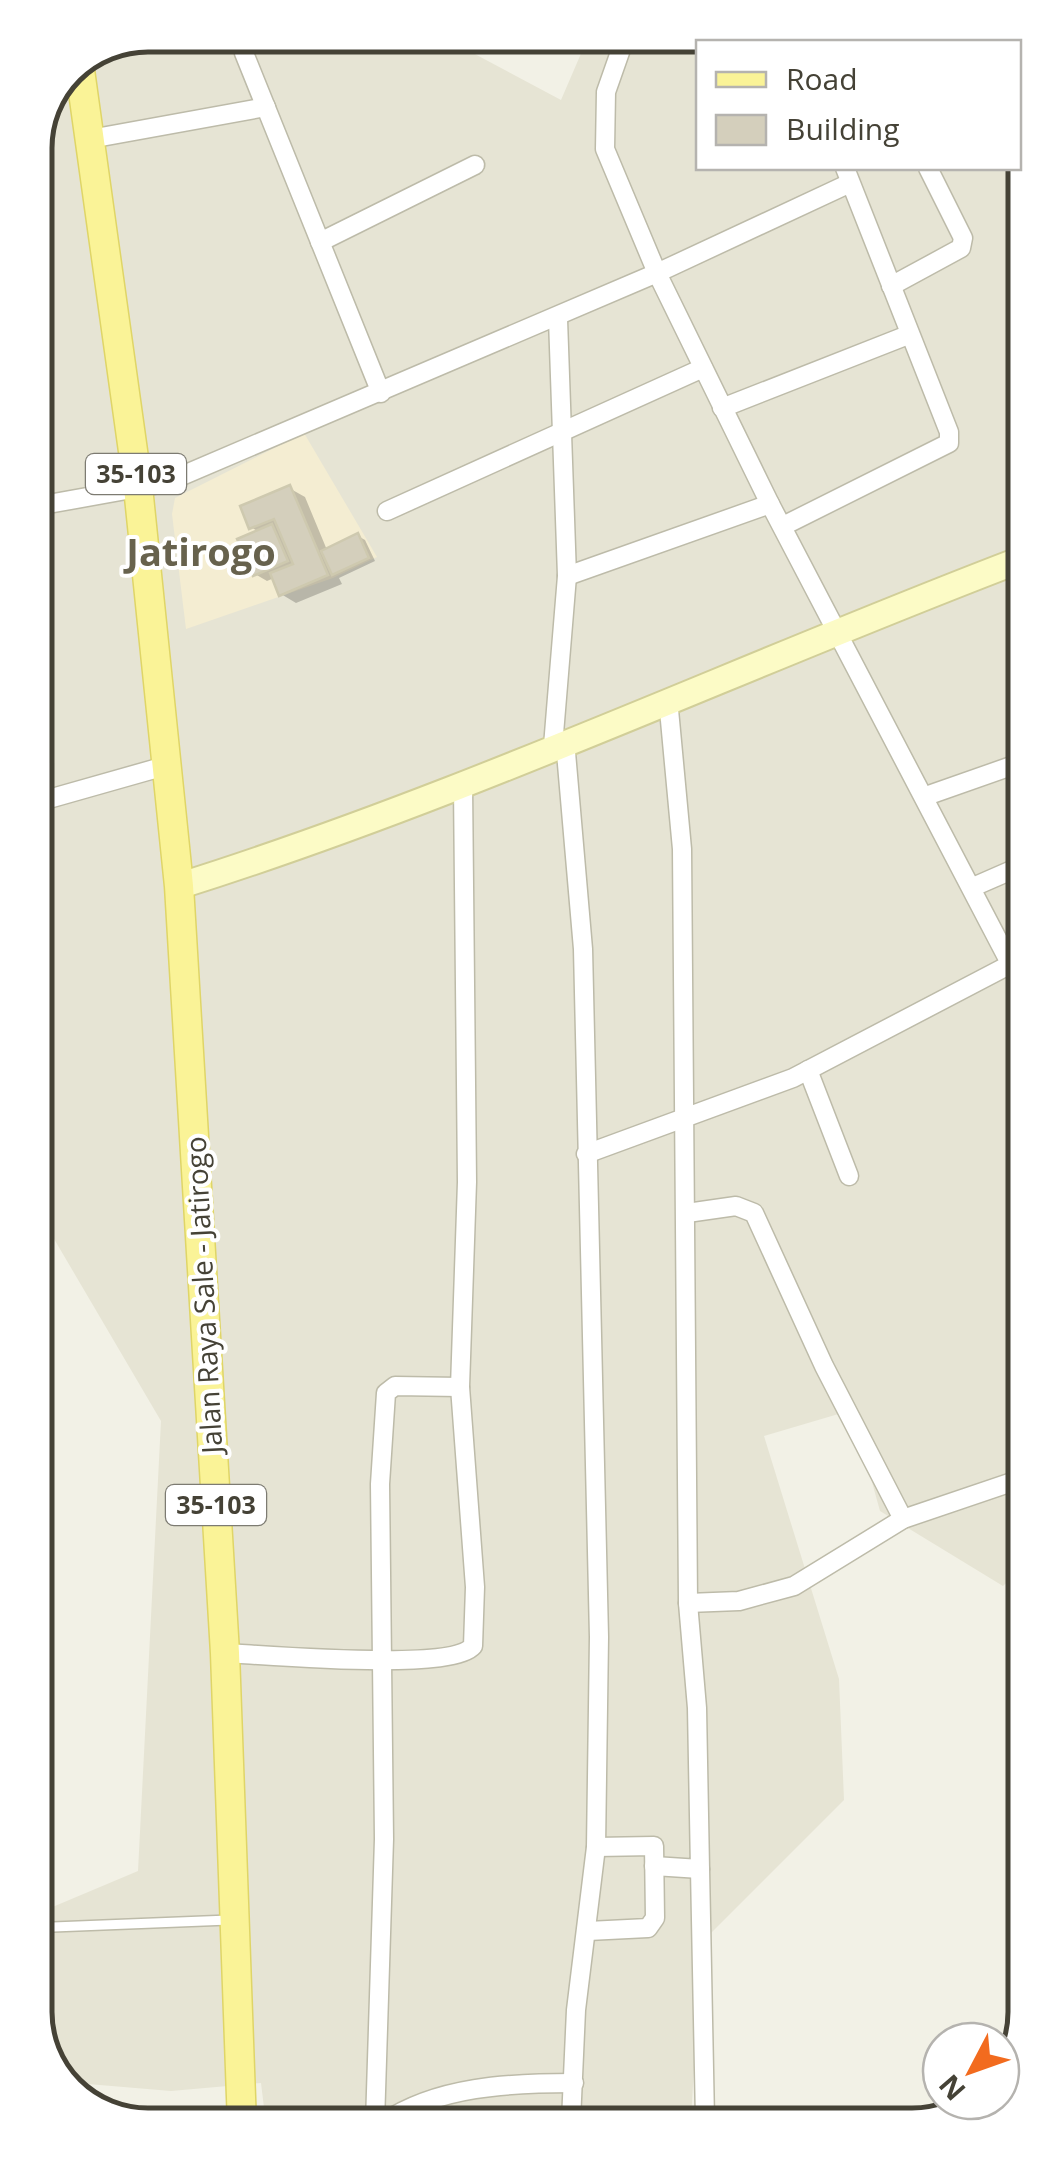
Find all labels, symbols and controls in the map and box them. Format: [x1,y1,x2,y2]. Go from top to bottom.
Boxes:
legend [696,40,1021,170]
text: Road [786,58,858,99]
text: Building [786,108,900,149]
road number: 35-103 [86,454,186,494]
district label: Jatirogo [123,525,276,577]
street label: Jalan Raya Sale - Jatirogo [176,1135,230,1458]
road number: 35-103 [166,1485,266,1525]
north arrow [921,2021,1021,2121]
text: N [930,2067,973,2109]

